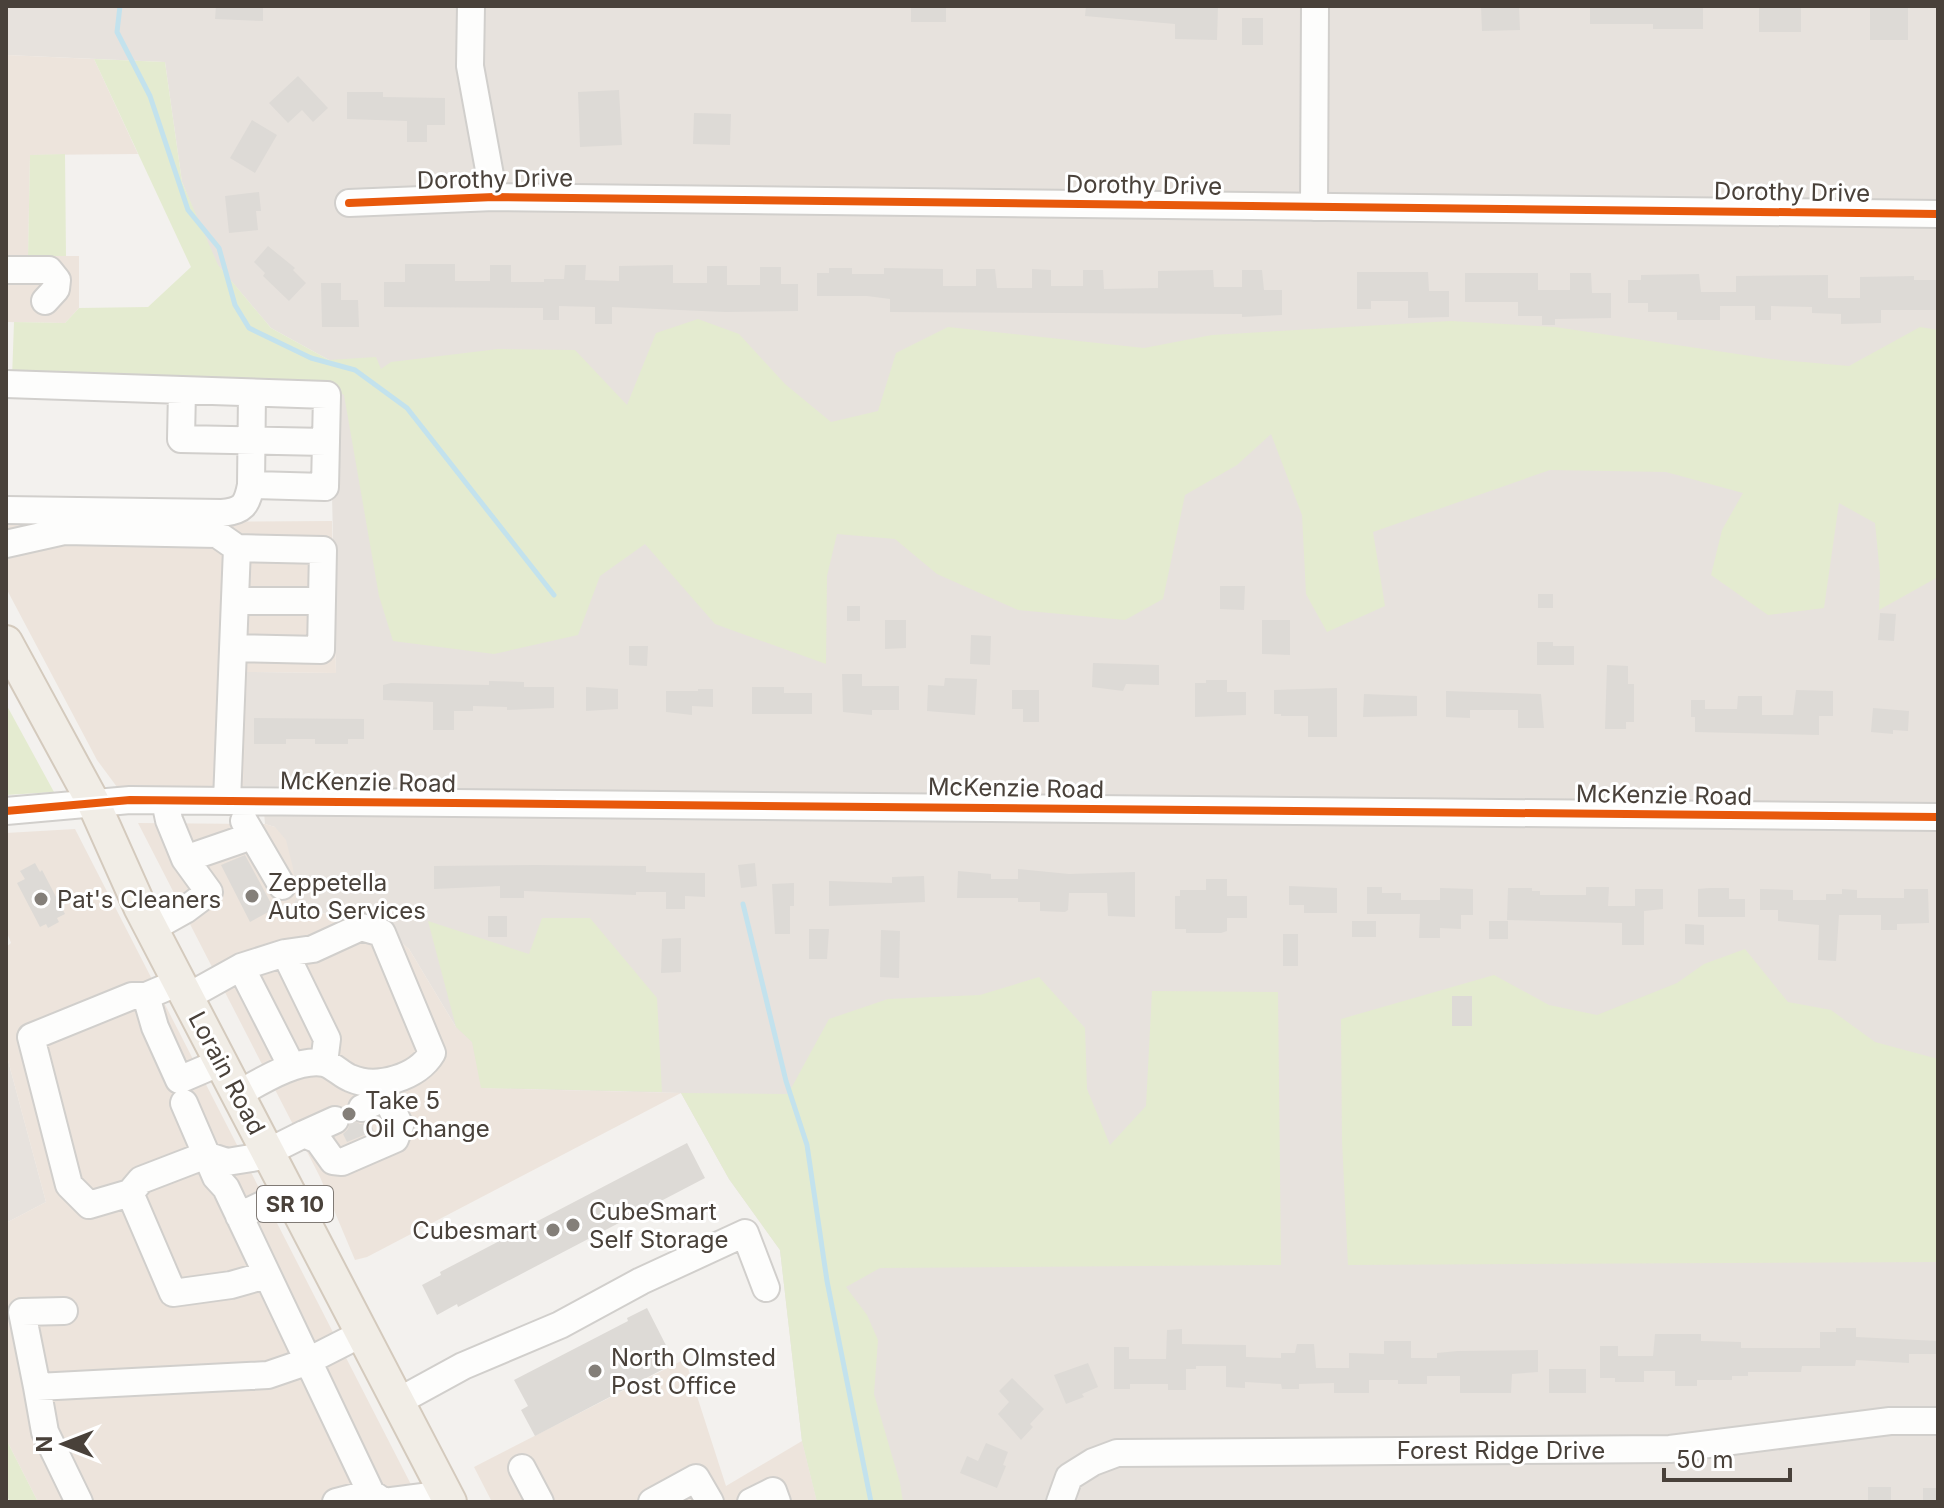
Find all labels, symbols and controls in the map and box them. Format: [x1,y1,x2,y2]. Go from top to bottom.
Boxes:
street label: Dorothy Drive [417,163,573,195]
street label: Dorothy Drive [1066,169,1222,201]
street label: Dorothy Drive [1714,176,1870,208]
street label: McKenzie Road [280,766,456,798]
street label: McKenzie Road [928,772,1104,804]
street label: McKenzie Road [1576,779,1752,811]
place label: Zeppetella Auto Services [268,868,426,925]
place label: Pat's Cleaners [57,885,221,914]
marker: Zeppetella Auto Services [243,887,261,905]
marker: Pat's Cleaners [32,890,50,908]
street label: Lorain Road [182,1007,272,1139]
place label: Take 5 Oil Change [365,1086,490,1143]
marker: Take 5 Oil Change [340,1105,358,1123]
road number: SR 10 [257,1186,333,1222]
place label: CubeSmart Self Storage [589,1197,728,1254]
place label: Cubesmart [412,1216,537,1245]
marker: CubeSmart Self Storage [564,1216,582,1234]
marker: Cubesmart [544,1221,562,1239]
place label: North Olmsted Post Office [611,1343,776,1400]
marker: North Olmsted Post Office [586,1362,604,1380]
north arrow [24,1404,104,1484]
scale bar [1664,1432,1790,1482]
text: N [31,1436,57,1452]
street label: Forest Ridge Drive [1397,1436,1605,1465]
text: 50 m [1676,1445,1734,1474]

